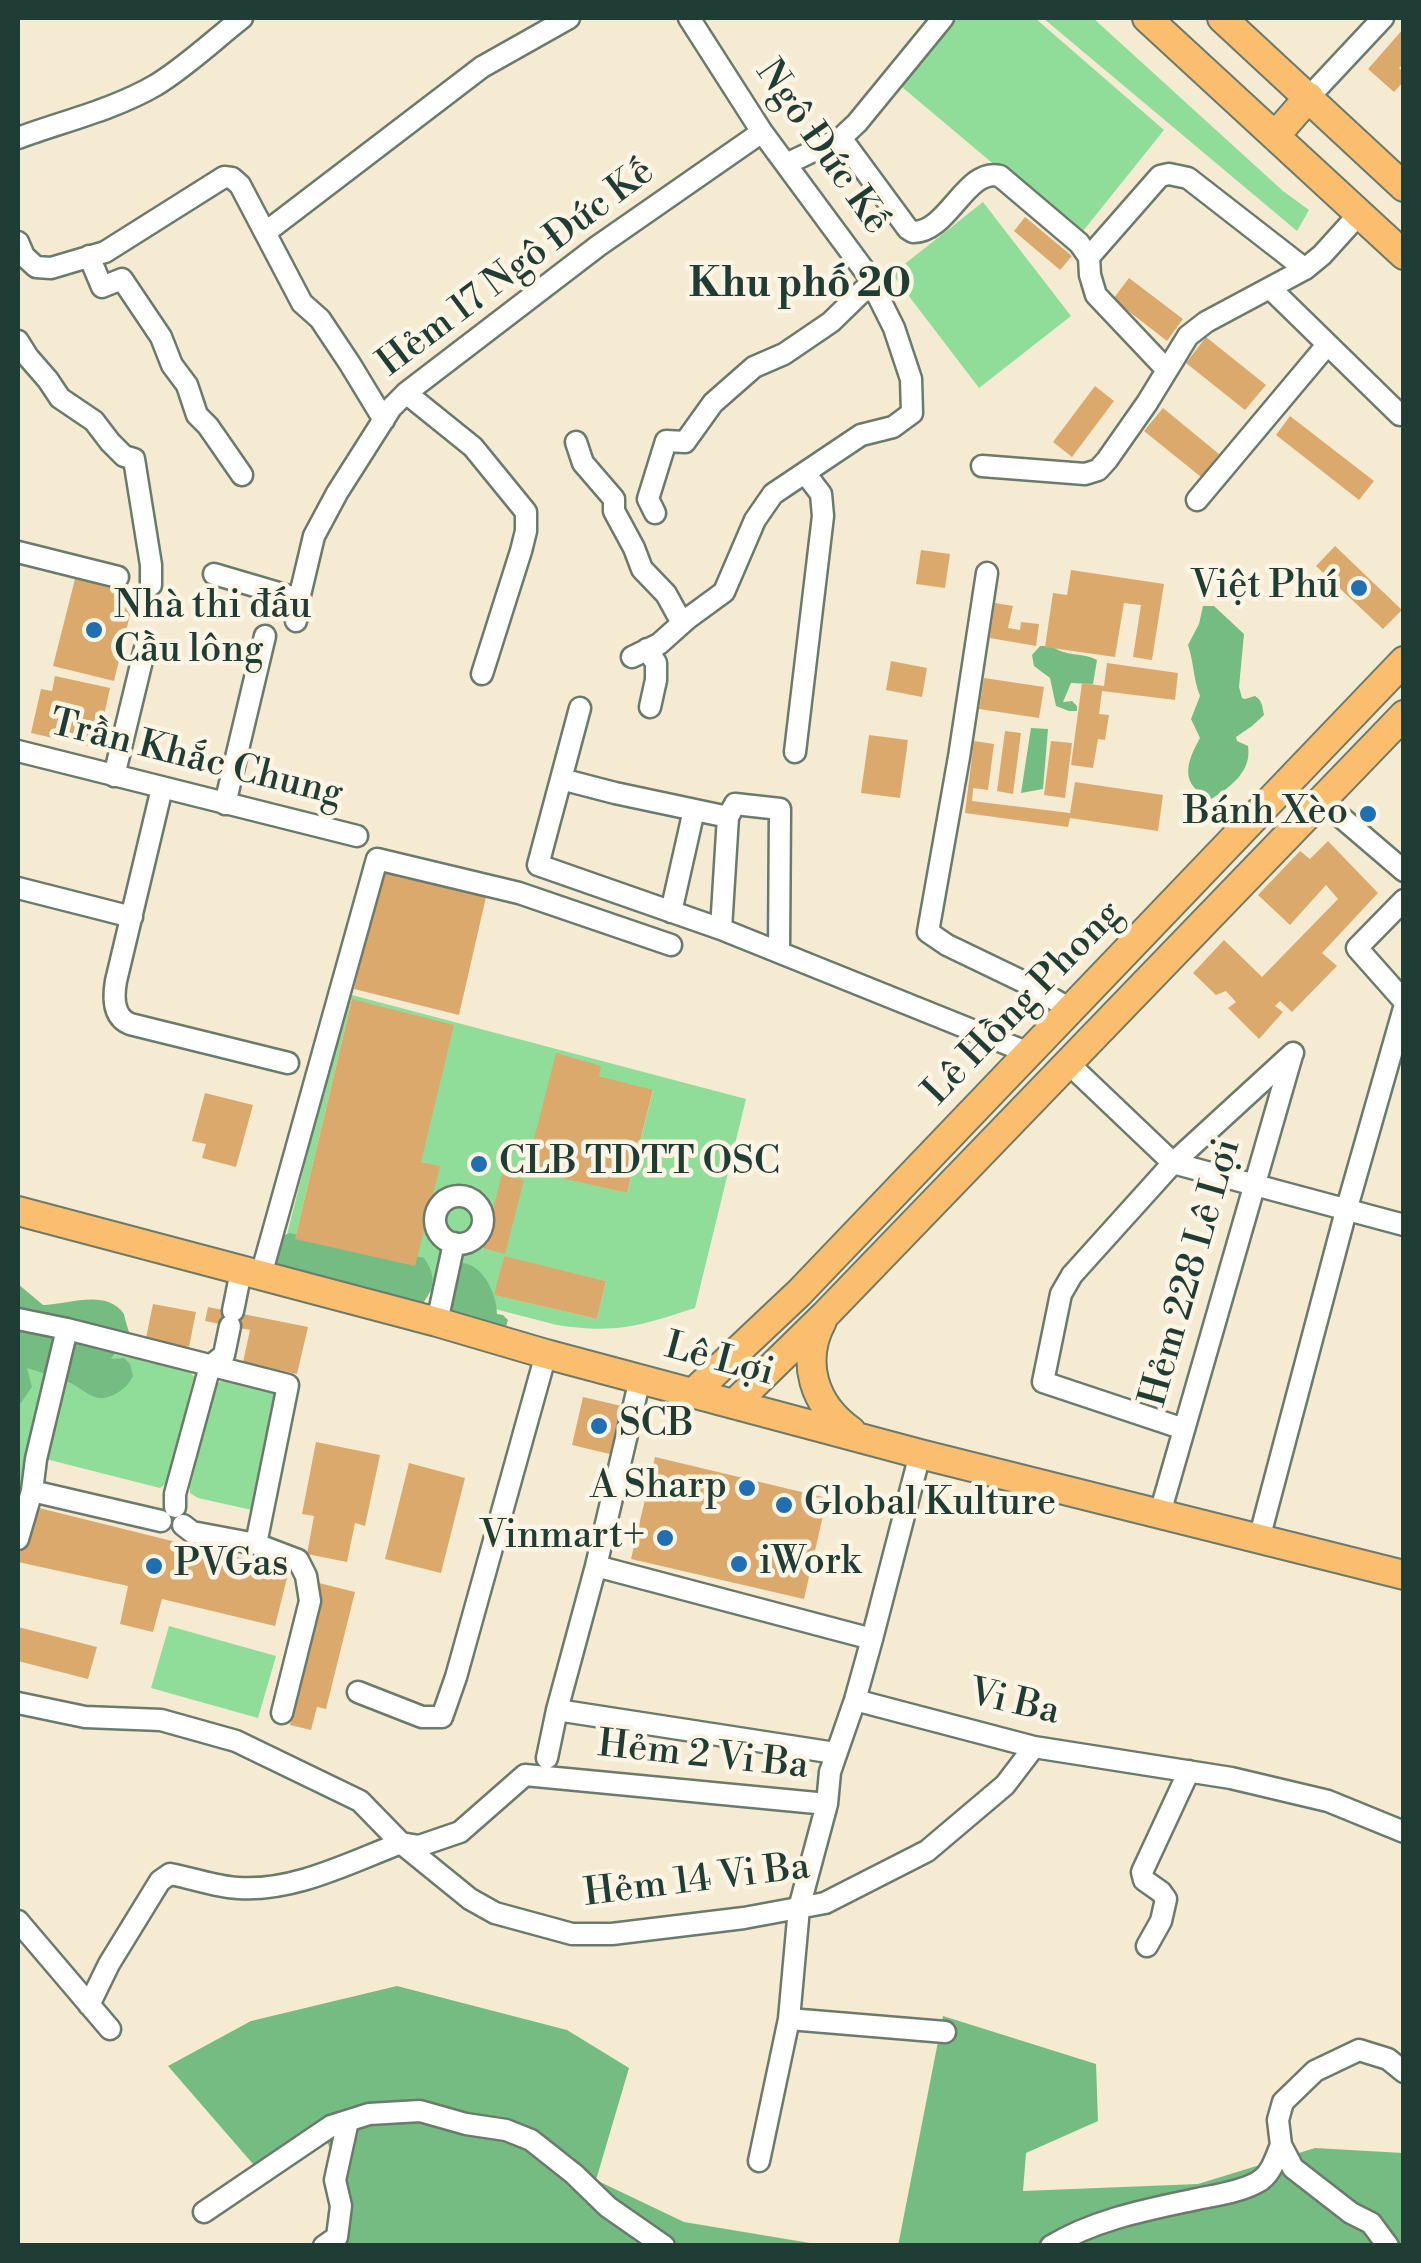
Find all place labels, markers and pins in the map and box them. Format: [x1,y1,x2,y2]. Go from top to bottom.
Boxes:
place label: Việt Phú [1191,565,1339,611]
marker: Việt Phú [1348,577,1370,599]
place label: Nhà thi đấu Cầu lông [114,585,311,674]
marker: Nhà thi đấu Cầu lông [83,619,105,641]
place label: Bánh Xèo [1183,791,1348,837]
marker: Bánh Xèo [1357,803,1379,825]
place label: CLB TDTT OSC [499,1141,780,1187]
marker: CLB TDTT OSC [468,1153,490,1175]
place label: SCB [619,1403,694,1449]
marker: SCB [588,1415,610,1437]
place label: A Sharp [590,1465,727,1511]
marker: A Sharp [736,1477,758,1499]
place label: Global Kulture [804,1482,1056,1528]
marker: Global Kulture [773,1494,795,1516]
place label: Vinmart+ [479,1515,645,1561]
marker: Vinmart+ [654,1527,676,1549]
place label: iWork [759,1541,861,1587]
place label: PVGas [174,1543,288,1589]
marker: iWork [728,1553,750,1575]
marker: PVGas [143,1555,165,1577]

